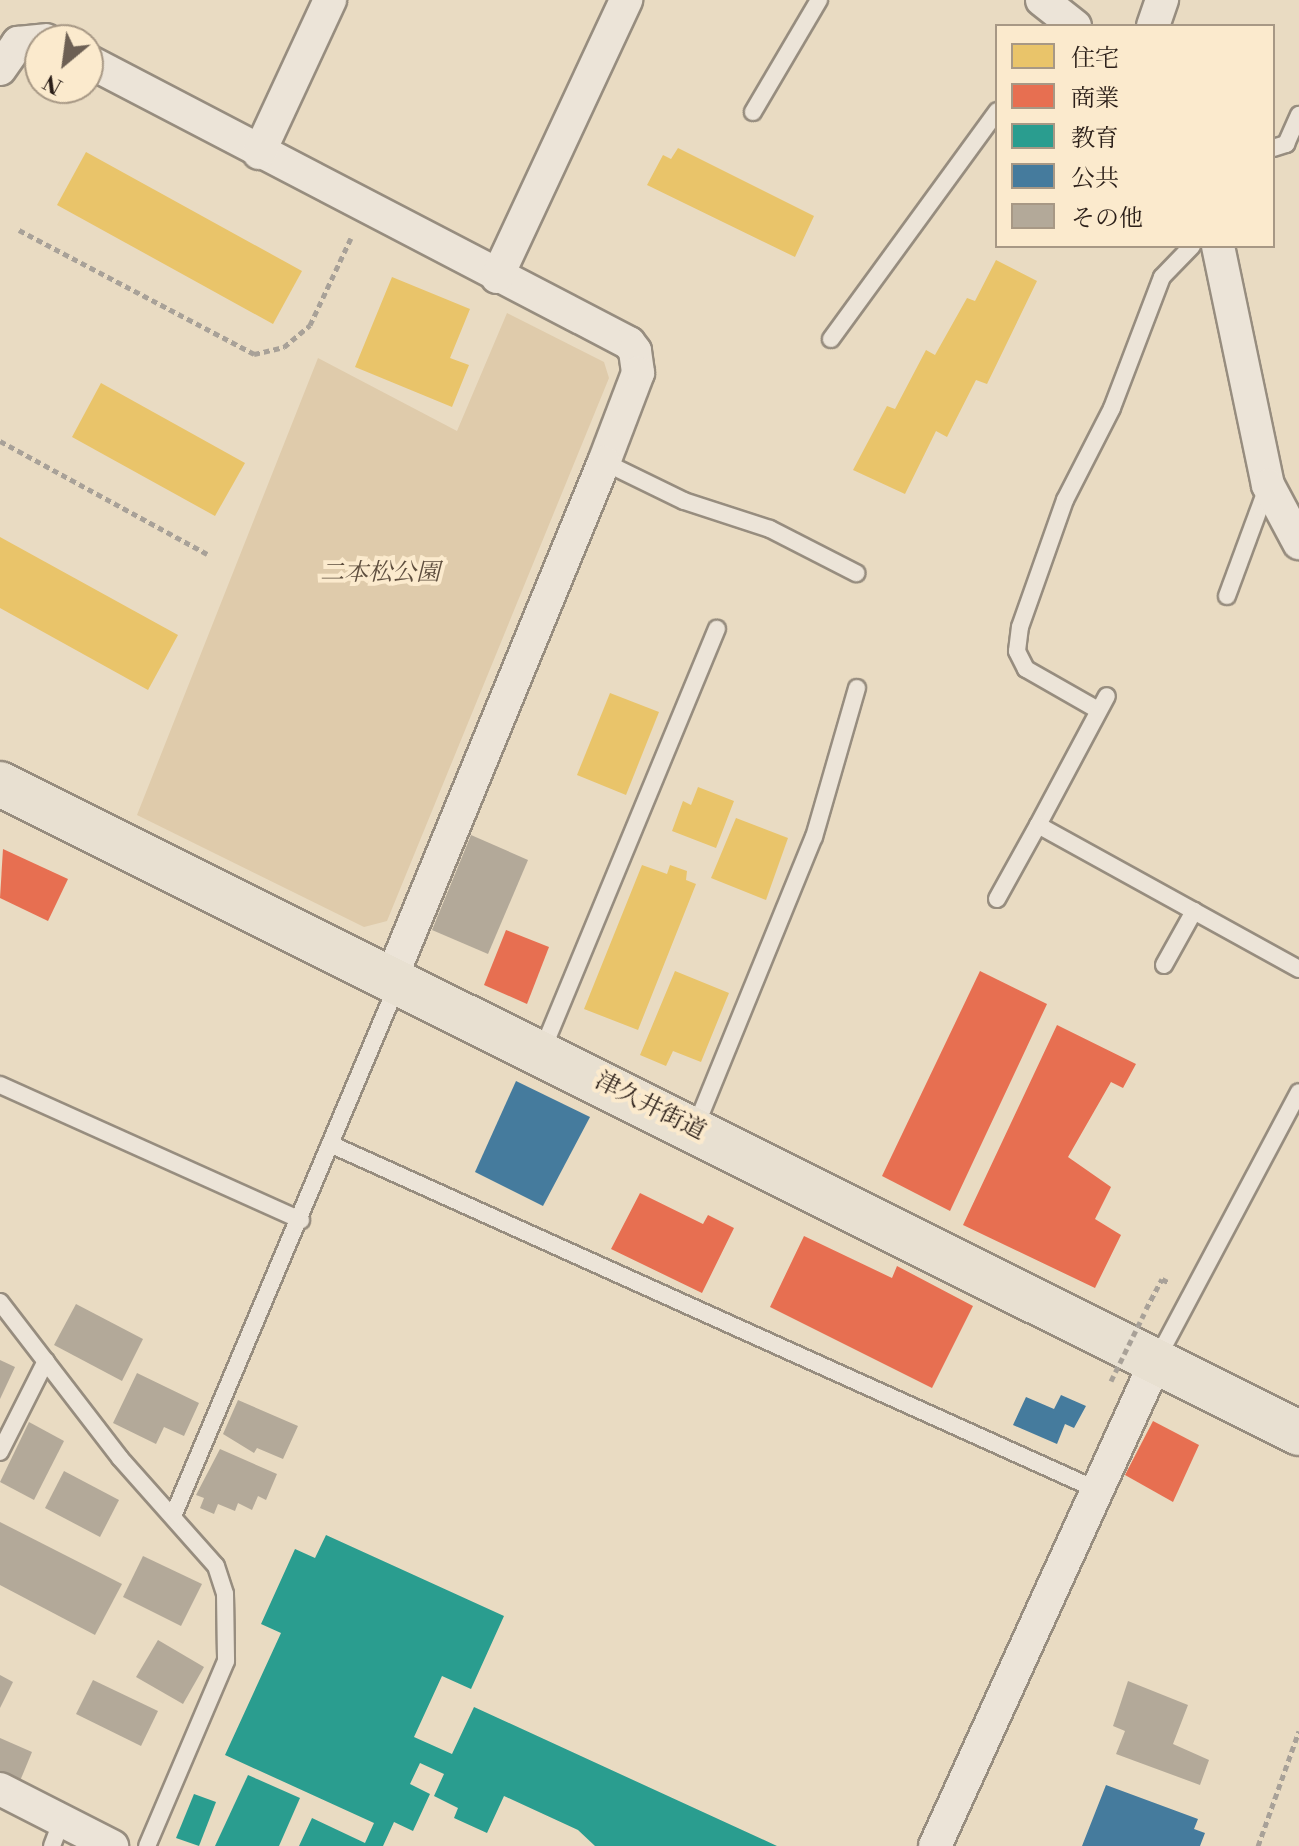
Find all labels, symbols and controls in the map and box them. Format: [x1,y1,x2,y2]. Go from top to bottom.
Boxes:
north arrow [24,24,104,104]
legend [995,24,1275,248]
text: 住宅 [1071,44,1119,74]
text: N [39,68,67,100]
text: 商業 [1071,84,1119,114]
text: 教育 [1071,124,1119,154]
text: 公共 [1071,164,1119,194]
text: その他 [1071,204,1143,234]
park label: 二本松公園 [320,560,440,588]
street label: 津久井街道 [590,1067,710,1147]

